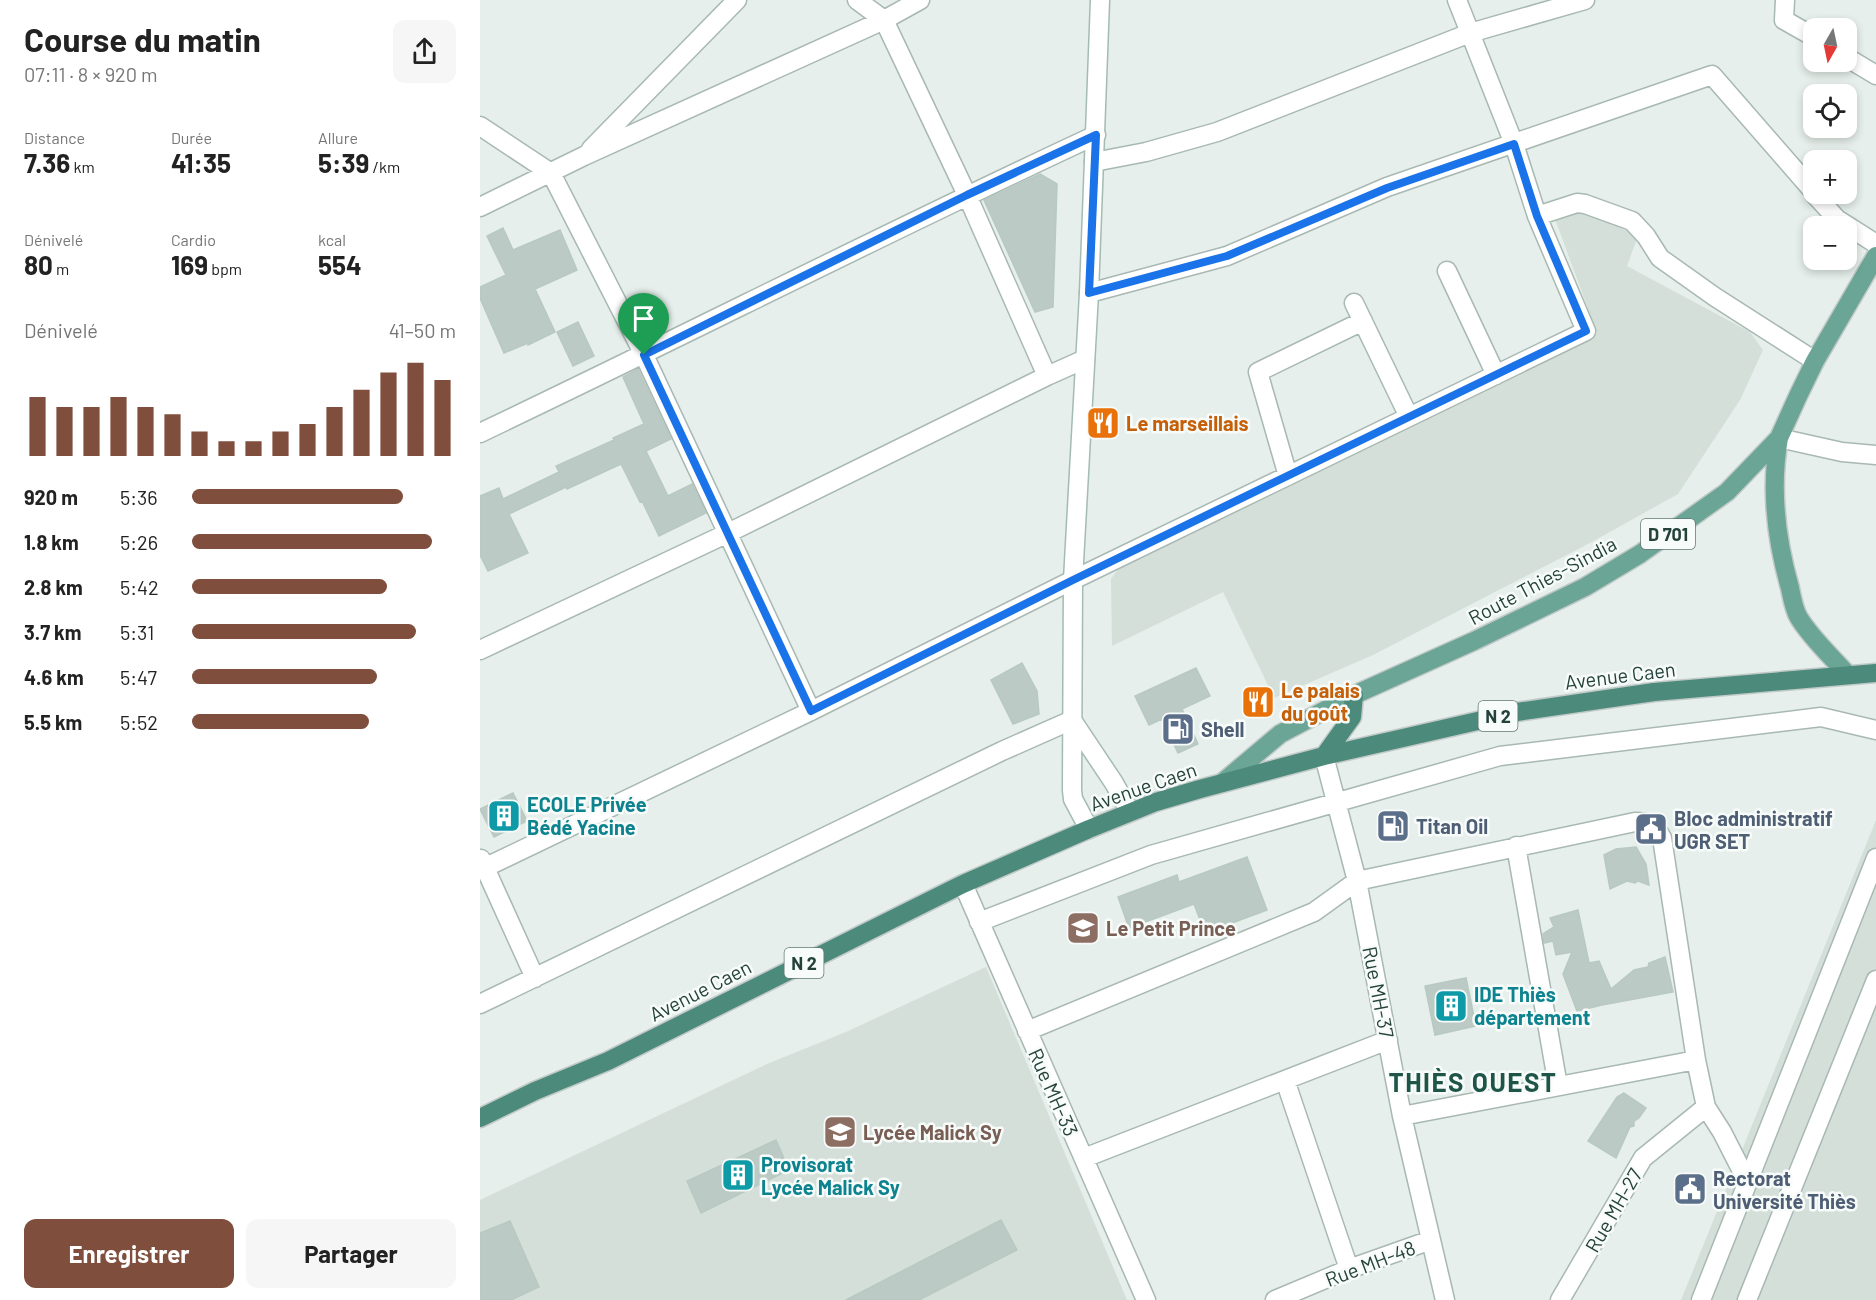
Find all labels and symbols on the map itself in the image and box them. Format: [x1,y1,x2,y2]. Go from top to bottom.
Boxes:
north arrow [1803,18,1857,72]
pin [618,293,669,355]
restaurant icon: Le marseillais [1085,405,1121,441]
place label: Le marseillais [1126,411,1249,435]
road number: D 701 [1641,519,1695,549]
street label: Route Thies-Sindia [1464,531,1620,629]
street label: Avenue Caen [1563,656,1677,694]
place label: Le palais du goût [1281,678,1360,725]
restaurant icon: Le palais du goût [1240,684,1276,720]
road number: N 2 [1478,701,1518,731]
fuel station icon: Shell [1160,711,1196,747]
place label: Shell [1201,717,1244,741]
street label: Avenue Caen [1087,757,1199,815]
place label: ECOLE Privée Bédé Yacine [527,792,647,839]
building icon: ECOLE Privée Bédé Yacine [486,798,522,834]
place label: Bloc administratif UGR SET [1674,806,1833,853]
fuel station icon: Titan Oil [1375,808,1411,844]
public building icon: Bloc administratif UGR SET [1633,811,1669,847]
place label: Titan Oil [1416,814,1488,838]
school or university icon: Le Petit Prince [1065,910,1101,946]
place label: Le Petit Prince [1106,916,1236,940]
street label: Rue MH-37 [1358,944,1400,1040]
road number: N 2 [784,948,824,978]
street label: Avenue Caen [645,954,755,1026]
place label: IDE Thiès département [1474,982,1590,1029]
building icon: IDE Thiès département [1433,988,1469,1024]
street label: Rue MH-33 [1024,1044,1084,1140]
district label: THIÈS OUEST [1389,1066,1557,1097]
school or university icon: Lycée Malick Sy [822,1114,858,1150]
place label: Lycée Malick Sy [863,1120,1002,1144]
place label: Provisorat Lycée Malick Sy [761,1152,900,1199]
building icon: Provisorat Lycée Malick Sy [720,1157,756,1193]
street label: Rue MH-27 [1579,1163,1647,1256]
place label: Rectorat Université Thiès [1713,1166,1856,1213]
public building icon: Rectorat Université Thiès [1672,1171,1708,1207]
street label: Rue MH-48 [1322,1235,1418,1291]

